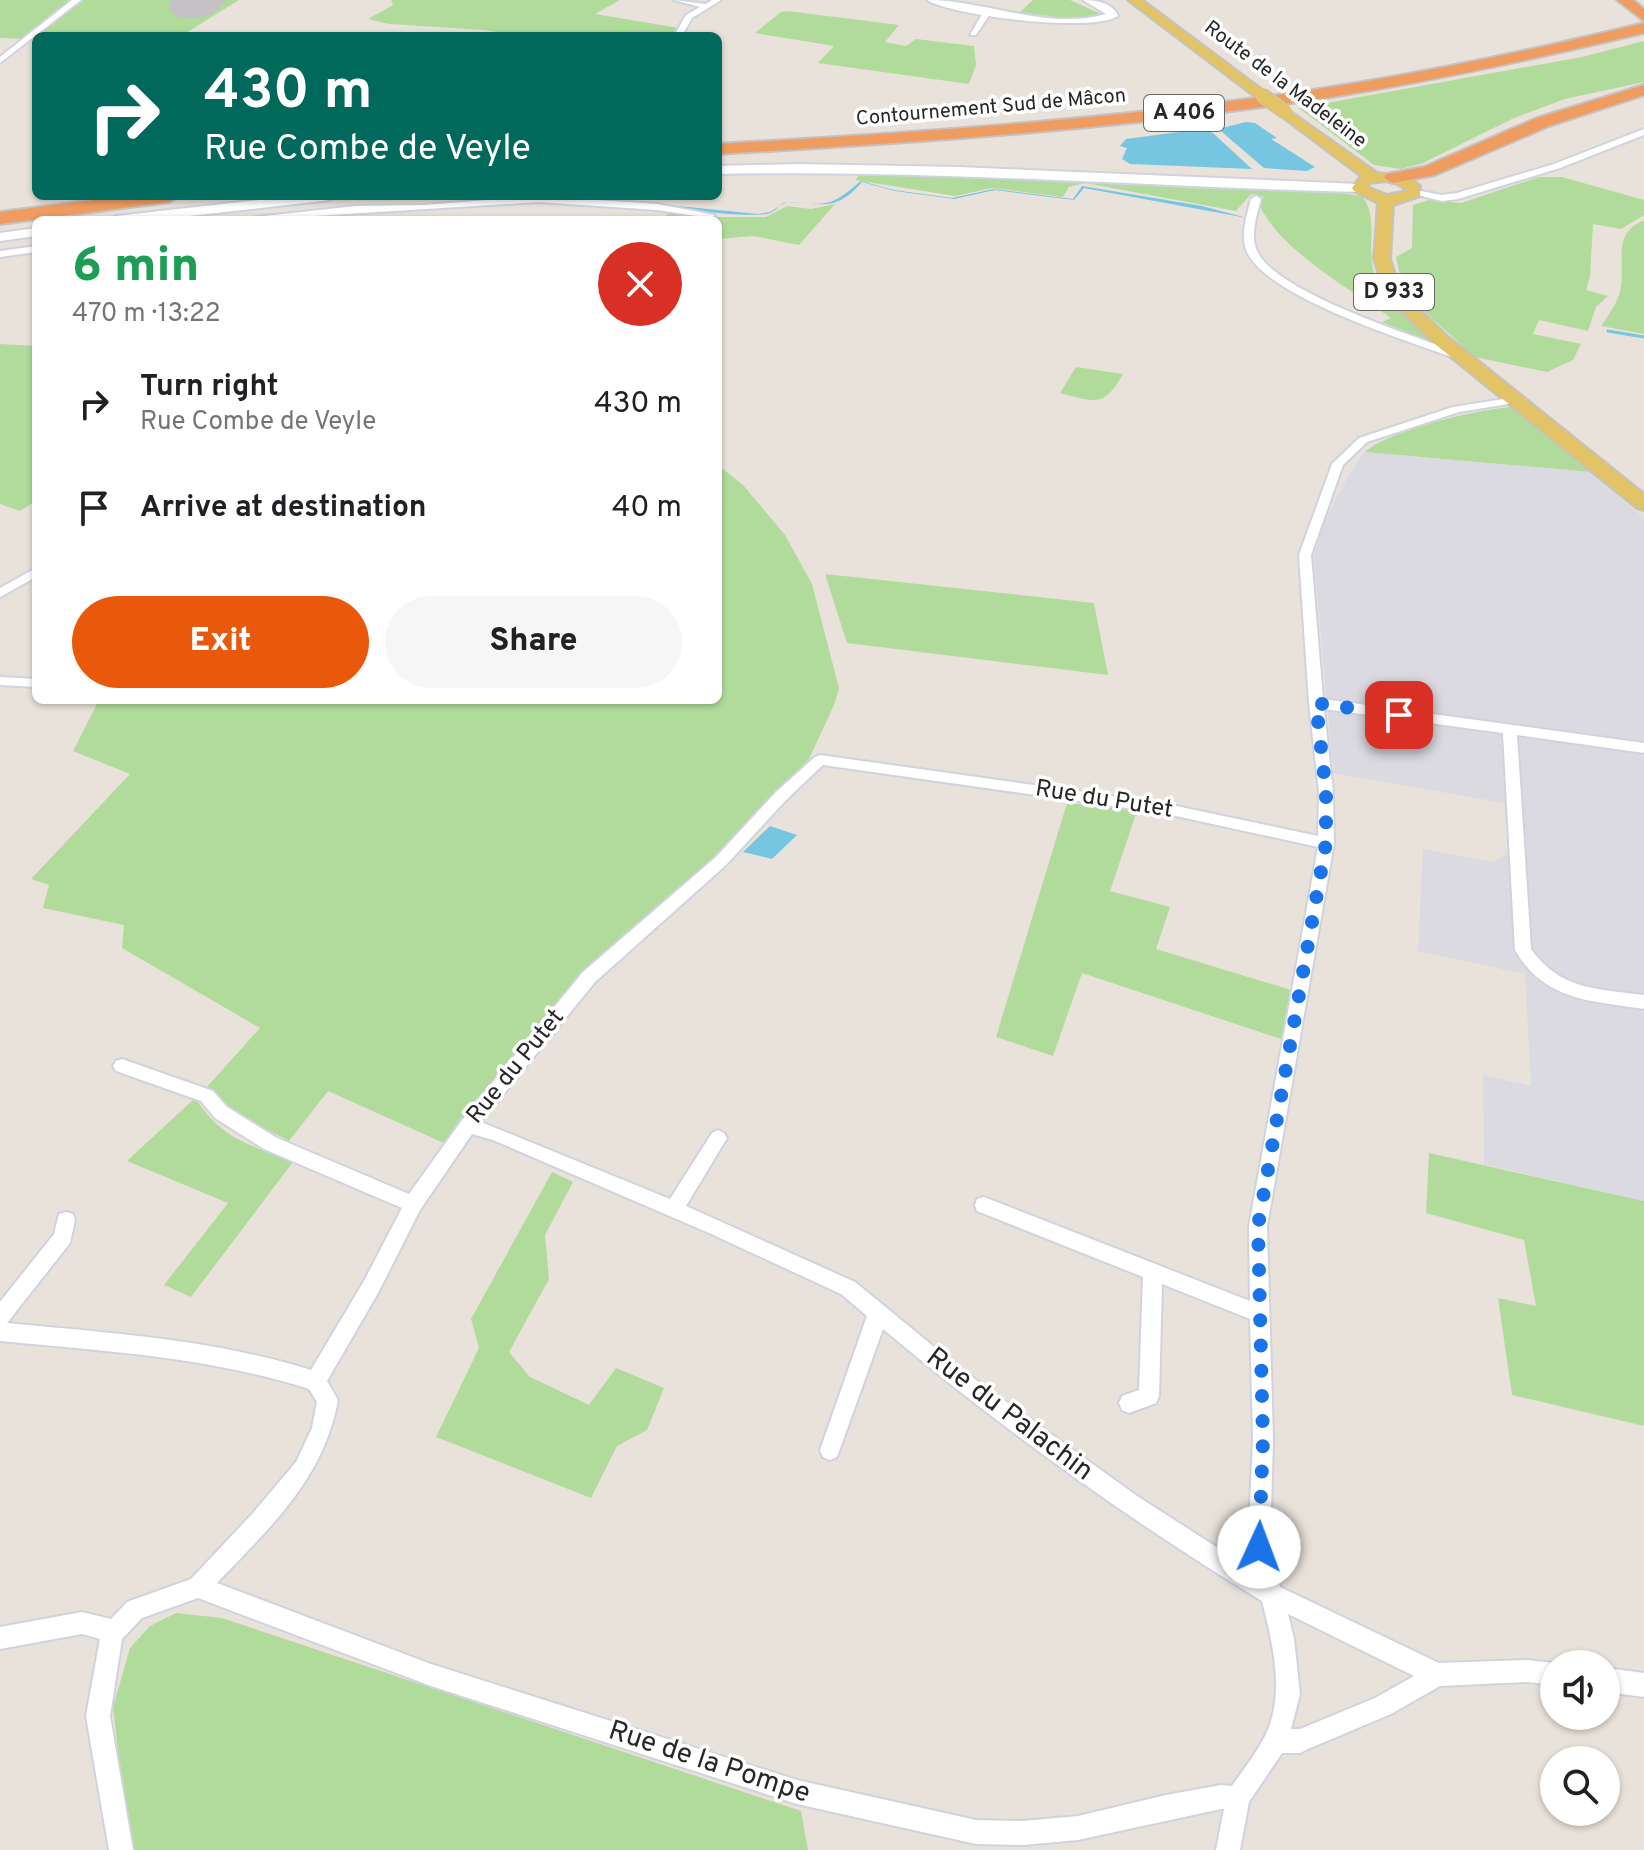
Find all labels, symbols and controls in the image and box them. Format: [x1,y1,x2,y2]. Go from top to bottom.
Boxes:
street label: Route de la Madeleine [1199,15,1371,155]
text: 430 m [204,58,373,128]
icon: right [72,64,176,168]
street label: Contournement Sud de Mâcon [855,83,1127,133]
road number: A 406 [1144,95,1224,131]
text: Rue Combe de Veyle [204,127,531,173]
text: 6 min [72,238,199,298]
button: close [598,242,682,326]
road number: D 933 [1354,274,1434,310]
text: 470 m · 13:22 [72,298,221,331]
text: Turn right [140,369,278,406]
icon: right [72,382,116,426]
text: 430 m [594,386,682,423]
text: Rue Combe de Veyle [140,406,376,439]
icon: arrive [72,486,116,530]
text: Arrive at destination [140,490,426,527]
text: 40 m [612,490,682,527]
button: Exit [72,596,369,688]
button: Share [385,596,682,688]
pin [1365,681,1433,749]
icon: arrive [1377,693,1421,737]
street label: Rue du Putet [1033,774,1175,826]
street label: Rue du Putet [461,1004,571,1130]
street label: Rue du Palachin [918,1340,1100,1490]
position arrow [1217,1505,1301,1589]
map controls [1540,1650,1620,1826]
button: sound [1540,1650,1620,1730]
street label: Rue de la Pompe [604,1713,814,1813]
button: search [1540,1746,1620,1826]

